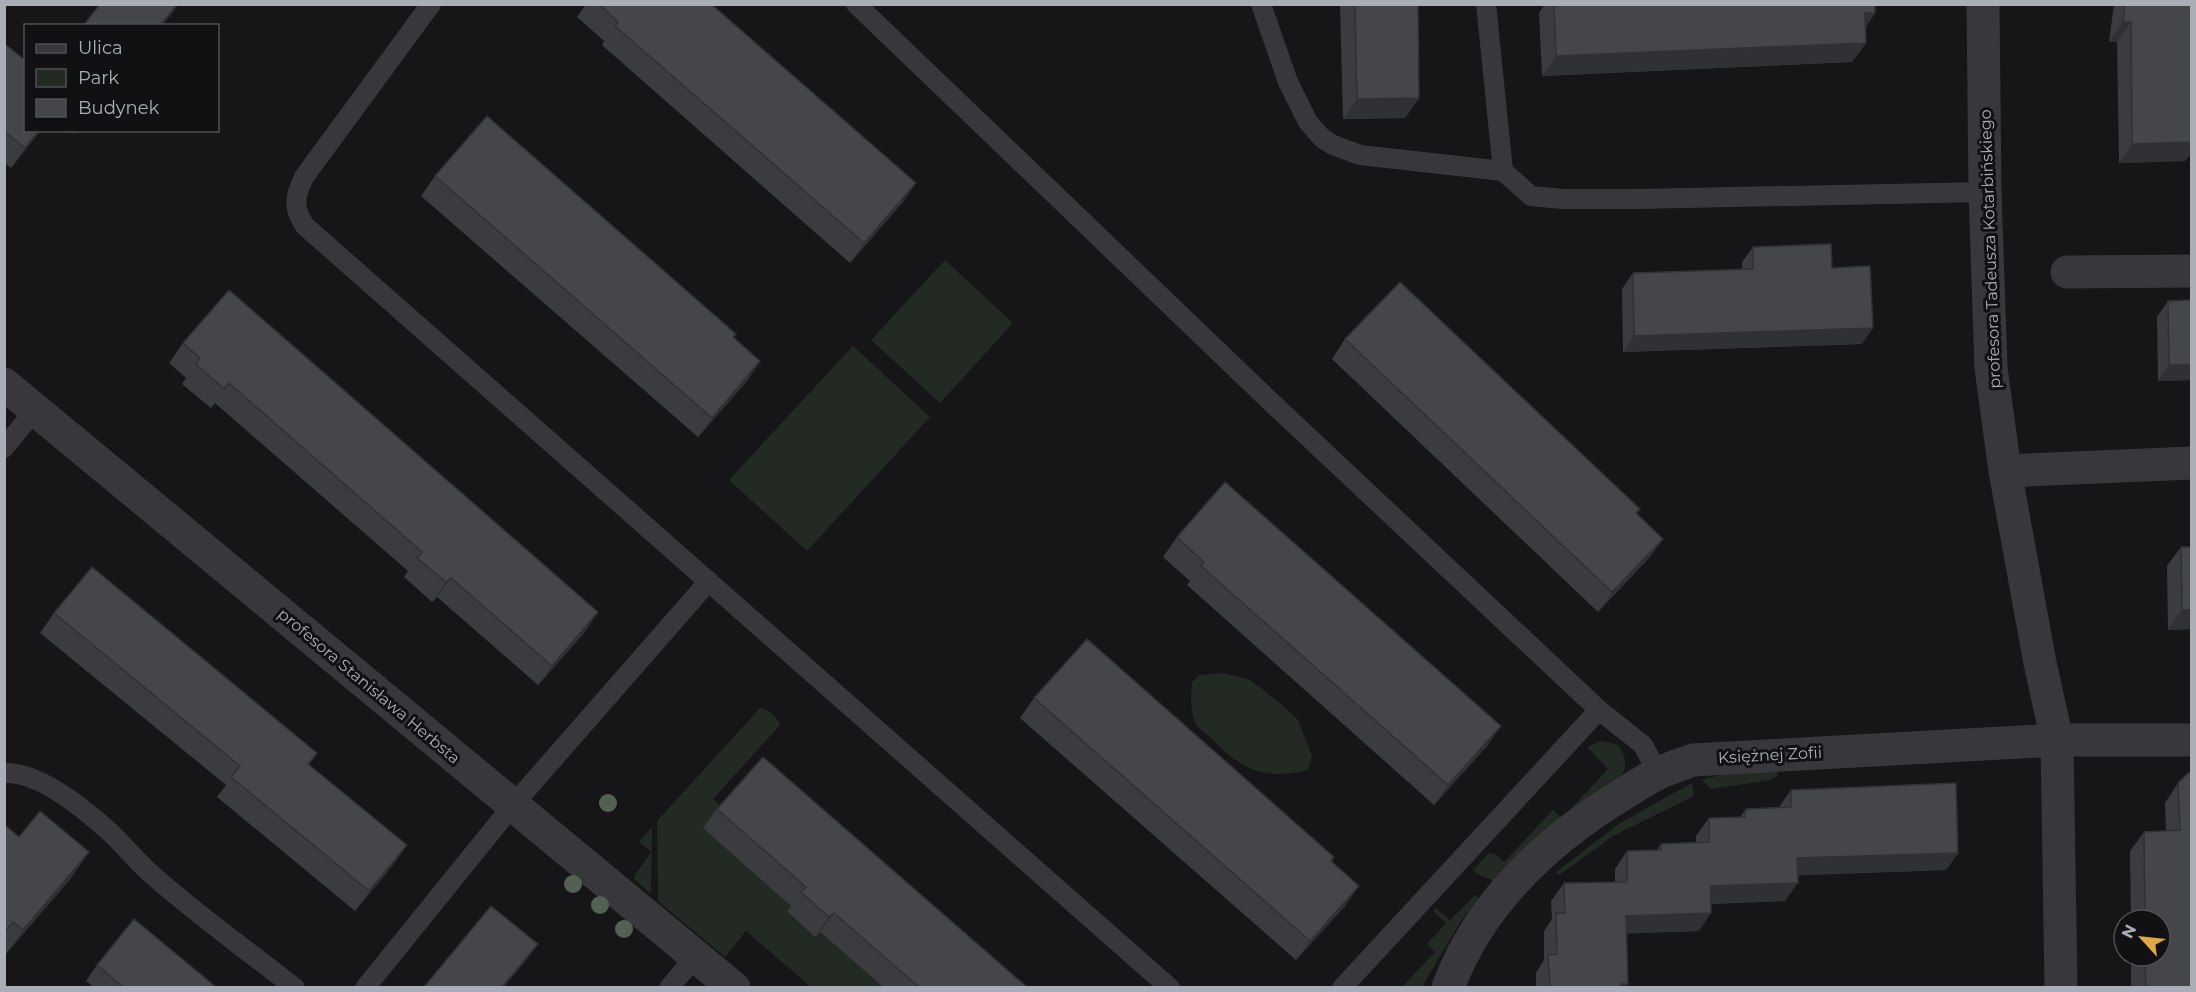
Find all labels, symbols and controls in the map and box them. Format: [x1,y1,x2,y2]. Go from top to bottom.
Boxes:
legend [24,24,219,132]
text: Ulica [78,37,123,59]
text: Park [78,67,119,89]
text: Budynek [78,97,160,119]
street label: profesora Tadeusza Kotarbińskiego [1976,109,2004,389]
street label: profesora Stanisława Herbsta [274,604,464,768]
street label: Księżnej Zofii [1717,743,1823,767]
north arrow [2112,908,2172,968]
text: N [2118,921,2140,941]

